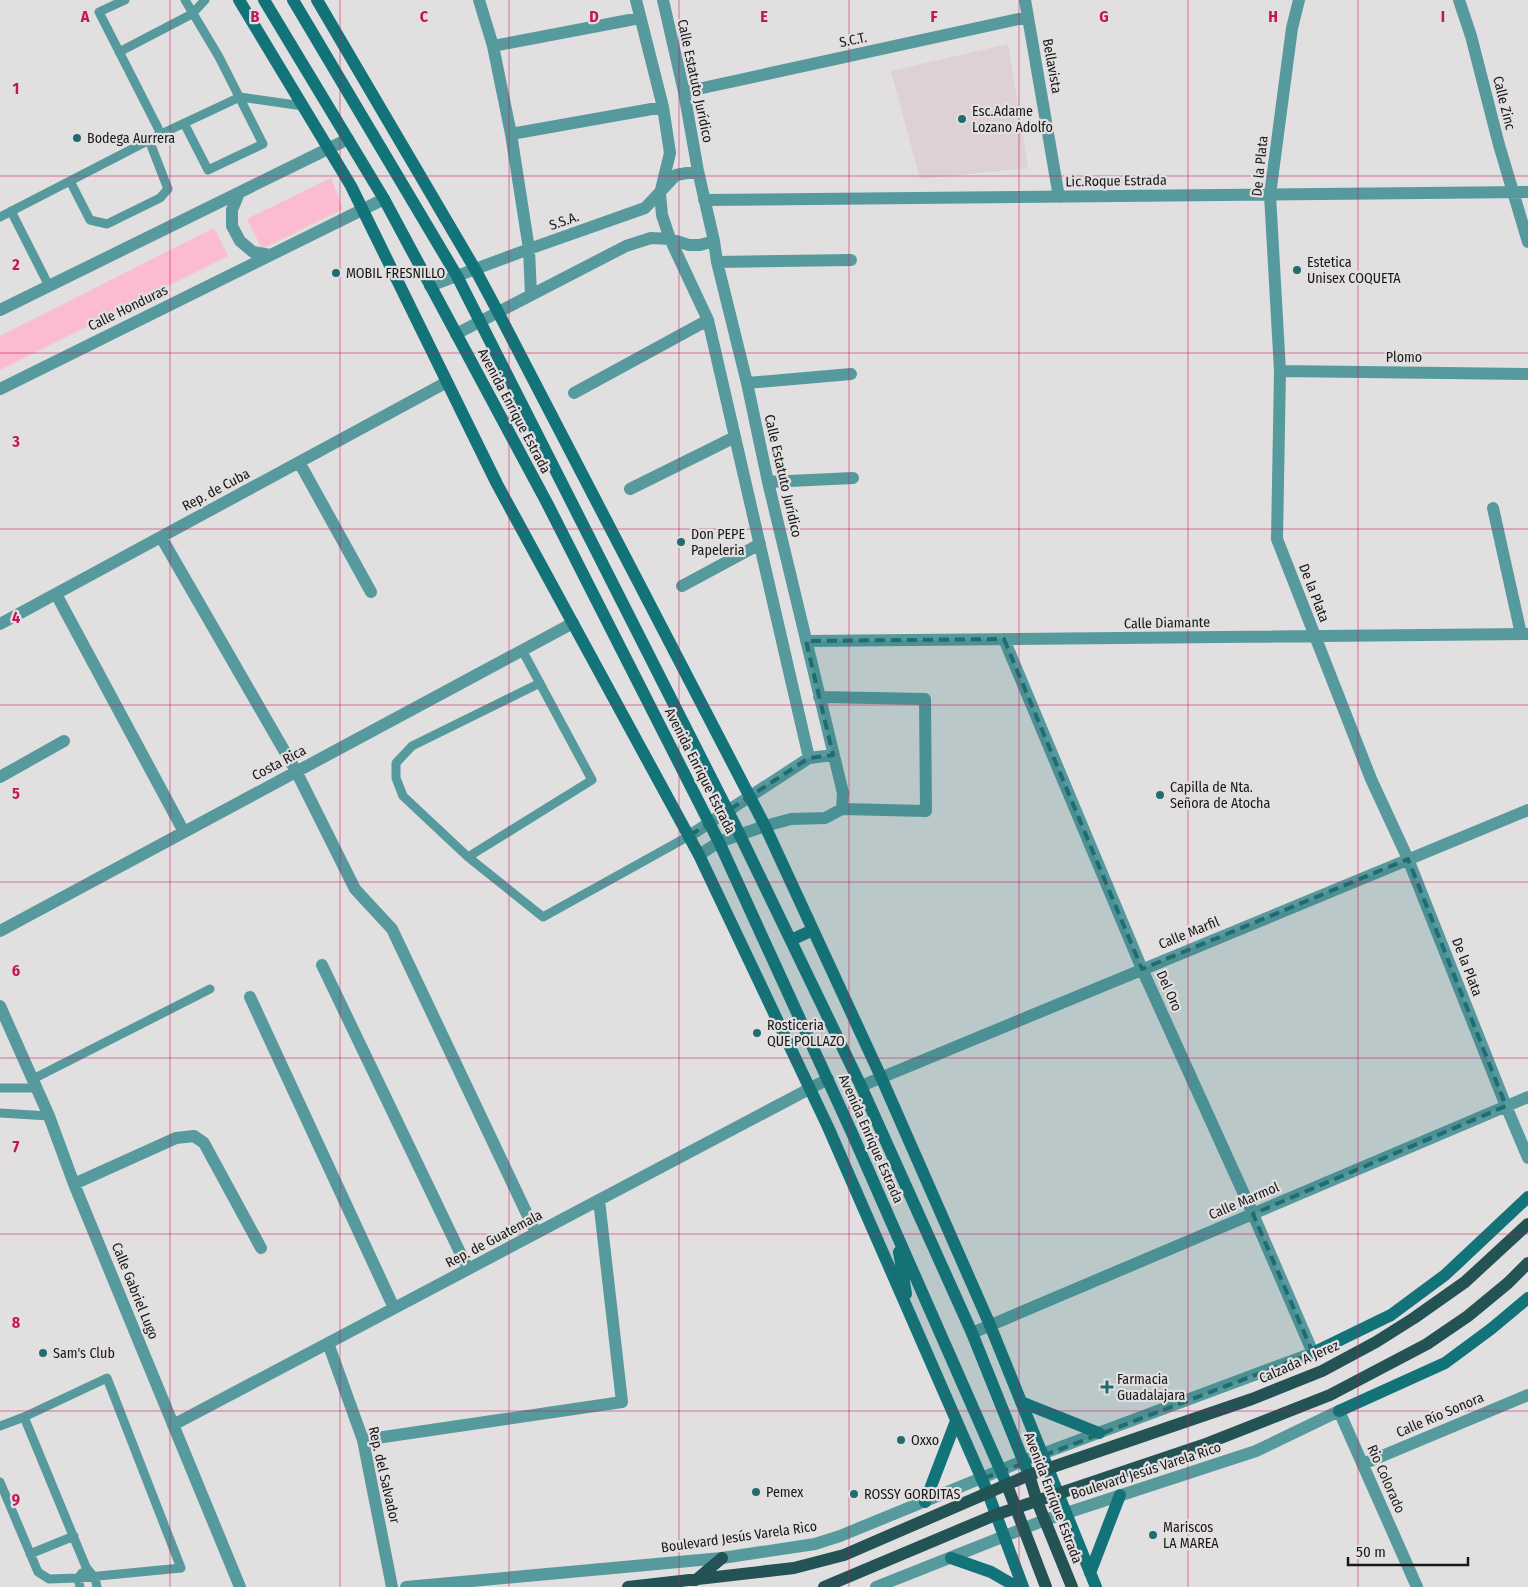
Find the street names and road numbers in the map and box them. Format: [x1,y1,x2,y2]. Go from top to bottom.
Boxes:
street label: Calle Estatuto Jurídico [674,18,716,144]
street label: S.C.T. [838,29,868,51]
street label: Bellavista [1039,37,1065,95]
street label: Calle Zinc [1489,74,1519,132]
street label: De la Plata [1248,135,1272,197]
street label: Lic.Roque Estrada [1065,172,1167,190]
street label: S.S.A. [547,208,581,234]
street label: Calle Honduras [85,281,171,335]
street label: Avenida Enrique Estrada [474,346,554,476]
street label: Plomo [1386,349,1422,366]
street label: Calle Estatuto Jurídico [761,413,805,539]
street label: Rep. de Cuba [179,465,253,515]
street label: De la Plata [1295,561,1333,625]
street label: Calle Diamante [1124,614,1210,632]
street label: Avenida Enrique Estrada [661,705,739,837]
street label: Costa Rica [249,742,309,784]
street label: Calle Marfil [1156,913,1222,953]
street label: De la Plata [1448,935,1486,999]
street label: Del Oro [1153,968,1185,1014]
street label: Avenida Enrique Estrada [835,1072,907,1206]
street label: Calle Marmol [1206,1178,1282,1223]
street label: Rep. de Guatemala [443,1206,545,1272]
street label: Calle Gabriel Lugo [108,1240,162,1342]
street label: Calzada A Jerez [1256,1337,1342,1387]
street label: Calle Río Sonora [1394,1389,1486,1441]
street label: Rep. del Salvador [365,1425,403,1525]
street label: Avenida Enrique Estrada [1020,1430,1086,1566]
street label: Boulevard Jesús Varela Rico [1069,1439,1223,1503]
street label: Rio Colorado [1363,1442,1409,1516]
street label: Boulevard Jesús Varela Rico [660,1518,818,1556]

